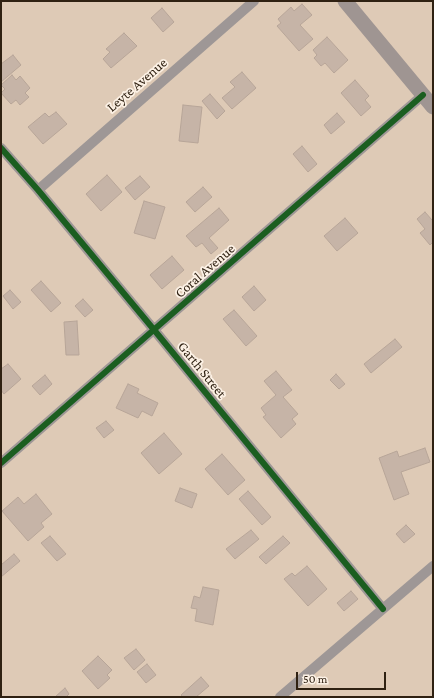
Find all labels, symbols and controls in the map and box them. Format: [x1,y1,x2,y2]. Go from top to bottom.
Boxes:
street label: Leyte Avenue [104,54,170,116]
street label: Coral Avenue [172,240,238,302]
street label: Garth Street [174,338,230,402]
scale bar [298,664,388,690]
text: 50 m [303,672,327,686]

